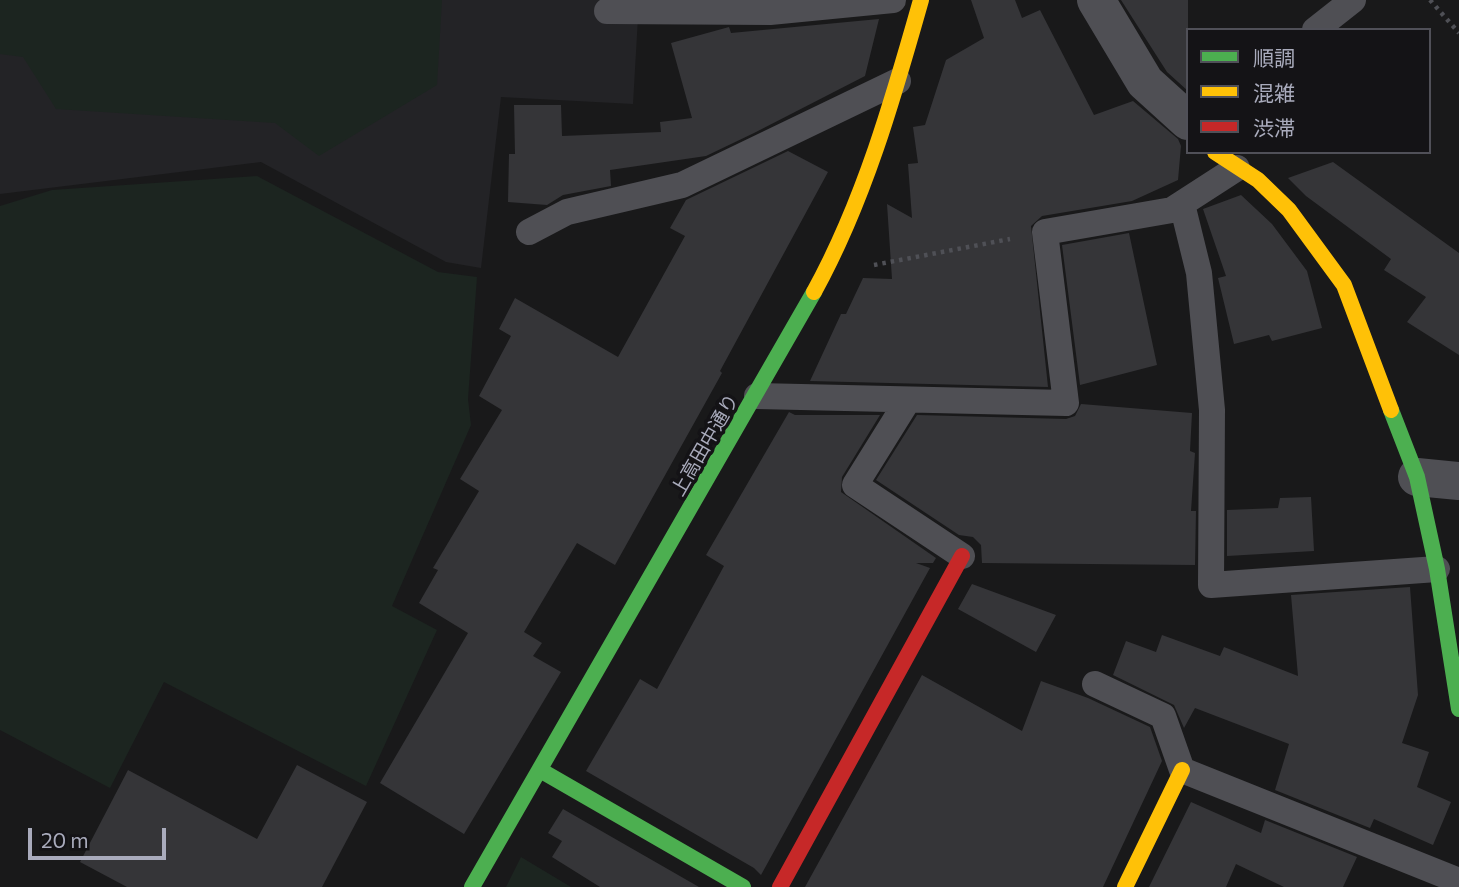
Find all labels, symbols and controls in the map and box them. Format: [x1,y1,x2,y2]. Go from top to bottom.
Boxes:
legend [1186,28,1431,154]
text: 順調 [1253,45,1295,70]
text: 混雑 [1253,80,1295,105]
text: 渋滞 [1253,115,1295,140]
street label: 上高田中通り [667,390,743,500]
scale bar [32,814,170,858]
text: 20 m [41,827,89,852]

